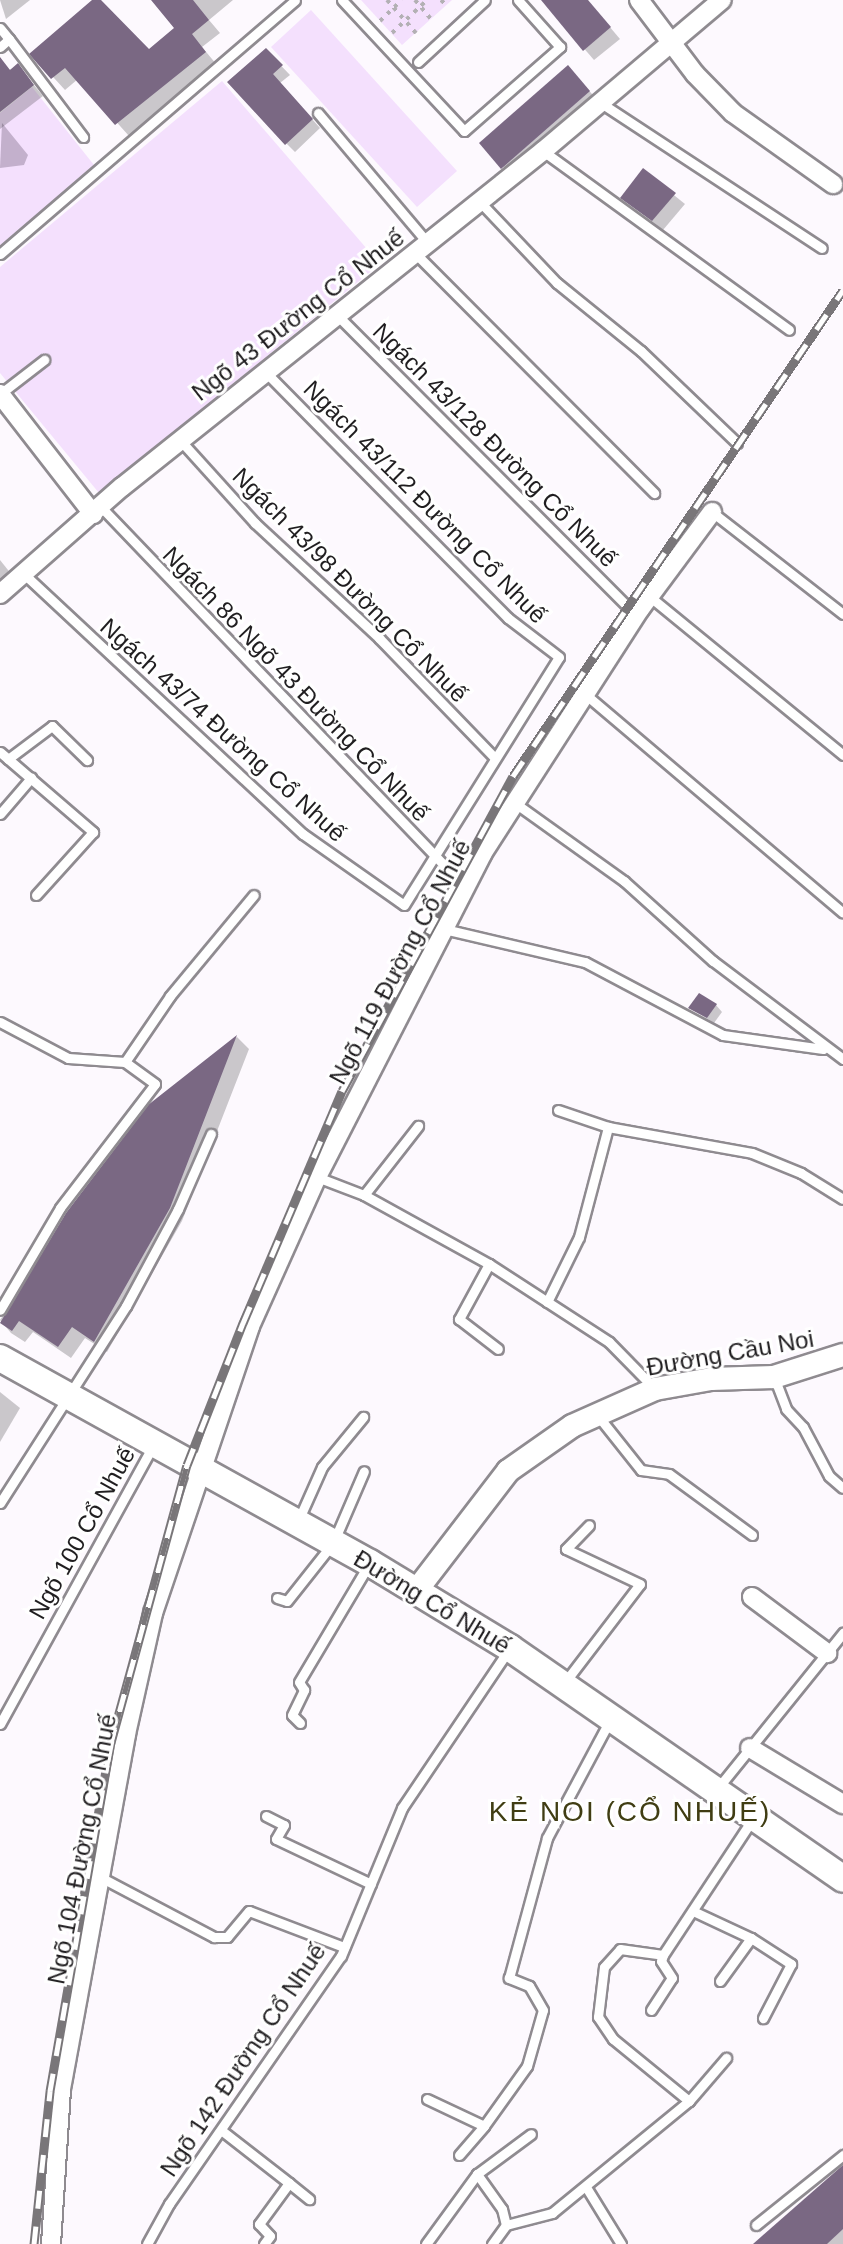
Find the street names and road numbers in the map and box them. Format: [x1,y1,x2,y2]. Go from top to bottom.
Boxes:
street label: Ngõ 43 Đường Cổ Nhuế [186,223,410,407]
street label: Ngách 43/128 Đường Cổ Nhuế [367,317,623,573]
street label: Ngách 43/112 Đường Cổ Nhuế [298,375,552,629]
street label: Ngách 43/98 Đường Cổ Nhuế [227,462,473,708]
street label: Ngách 86 Ngõ 43 Đường Cổ Nhuế [157,541,435,827]
street label: Ngách 43/74 Đường Cổ Nhuế [94,612,352,848]
street label: Ngõ 119 Đường Cổ Nhuế [323,835,477,1089]
street label: Đường Cầu Noi [644,1324,816,1382]
street label: Ngõ 100 Cổ Nhuế [23,1442,141,1624]
street label: Đường Cổ Nhuế [349,1544,515,1660]
street label: Ngõ 104 Đường Cổ Nhuế [42,1711,122,1987]
street label: Ngõ 142 Đường Cổ Nhuế [154,1938,332,2182]

